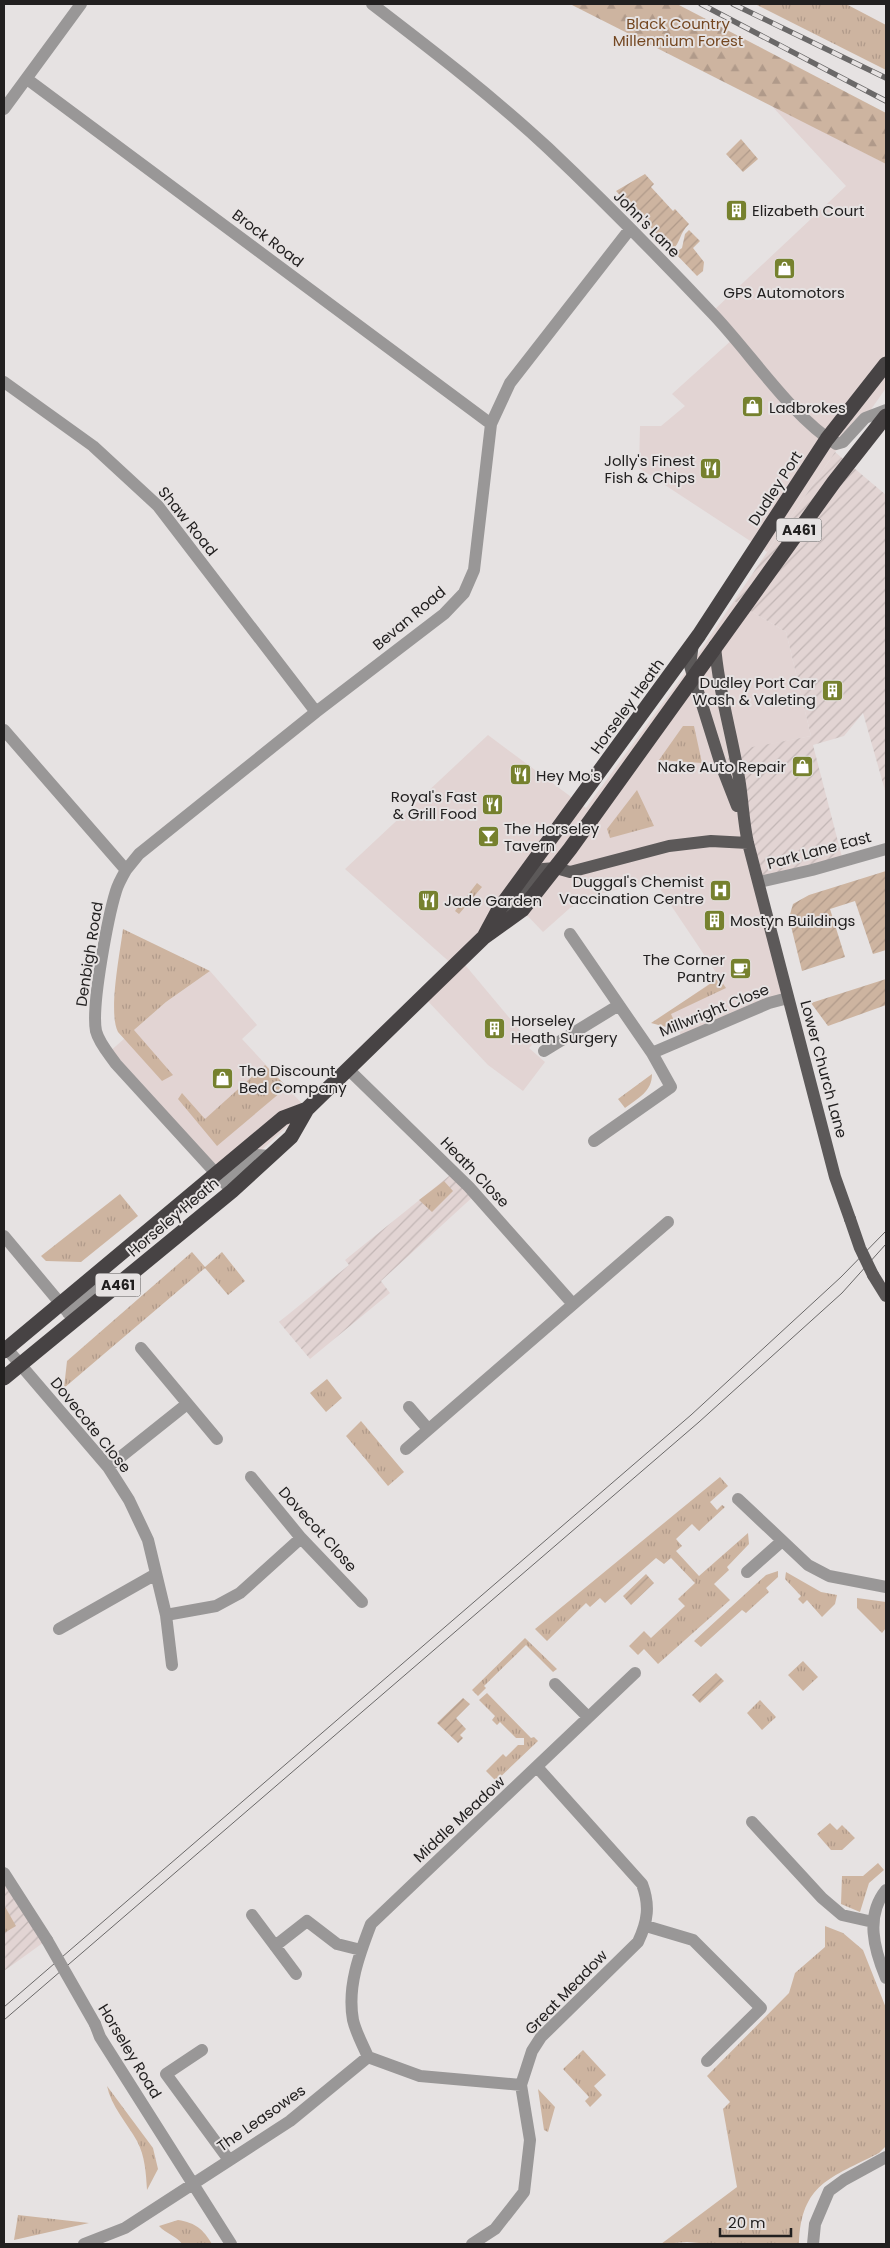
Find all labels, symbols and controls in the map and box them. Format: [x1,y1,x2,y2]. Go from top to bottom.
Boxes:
park label: Black Country Millennium Forest [613,13,743,51]
street label: John's Lane [609,186,685,262]
building icon: Elizabeth Court [724,198,748,222]
place label: Elizabeth Court [752,200,864,221]
street label: Brock Road [228,204,308,272]
shop icon: GPS Automotors [772,257,796,281]
place label: GPS Automotors [723,282,845,303]
shop icon: Ladbrokes [741,395,765,419]
place label: Ladbrokes [769,397,846,418]
street label: Dudley Port [743,447,807,529]
place label: Jolly's Finest Fish & Chips [604,450,695,488]
restaurant icon: Jolly's Finest Fish & Chips [699,457,723,481]
street label: Shaw Road [153,482,223,560]
road number: A461 [776,518,822,542]
street label: Bevan Road [368,581,450,655]
street label: Horseley Heath [585,654,669,758]
place label: Dudley Port Car Wash & Valeting [693,672,816,710]
building icon: Dudley Port Car Wash & Valeting [820,679,844,703]
shop icon: Nake Auto Repair [790,754,814,778]
place label: Nake Auto Repair [658,756,786,777]
restaurant icon: Hey Mo's [508,763,532,787]
place label: Hey Mo's [536,765,601,786]
place label: Royal's Fast & Grill Food [391,786,477,824]
restaurant icon: Royal's Fast & Grill Food [481,793,505,817]
place label: The Horseley Tavern [504,818,600,856]
bar icon: The Horseley Tavern [476,825,500,849]
street label: Park Lane East [765,826,873,874]
place label: Duggal's Chemist Vaccination Centre [559,871,704,909]
hospital icon: Duggal's Chemist Vaccination Centre [708,878,732,902]
restaurant icon: Jade Garden [416,888,440,912]
place label: Jade Garden [444,890,542,911]
street label: Denbigh Road [70,900,108,1008]
building icon: Mostyn Buildings [702,908,726,932]
place label: Mostyn Buildings [730,910,856,931]
place label: The Corner Pantry [643,949,726,987]
cafe icon: The Corner Pantry [729,956,753,980]
street label: Millwright Close [656,978,772,1042]
street label: Lower Church Lane [795,998,853,1140]
place label: Horseley Heath Surgery [511,1010,618,1048]
building icon: Horseley Heath Surgery [483,1017,507,1041]
place label: The Discount Bed Company [239,1060,347,1098]
shop icon: The Discount Bed Company [211,1067,235,1091]
street label: Heath Close [436,1132,514,1212]
street label: Horseley Heath [123,1173,223,1261]
road number: A461 [96,1274,140,1296]
street label: Dovecote Close [46,1373,136,1477]
street label: Dovecot Close [274,1482,362,1576]
street label: Middle Meadow [409,1771,510,1867]
street label: Great Meadow [520,1944,612,2039]
street label: Horseley Road [93,2000,167,2102]
street label: The Leasowes [212,2080,310,2156]
scale bar [720,2206,791,2238]
text: 20 m [728,2212,766,2233]

